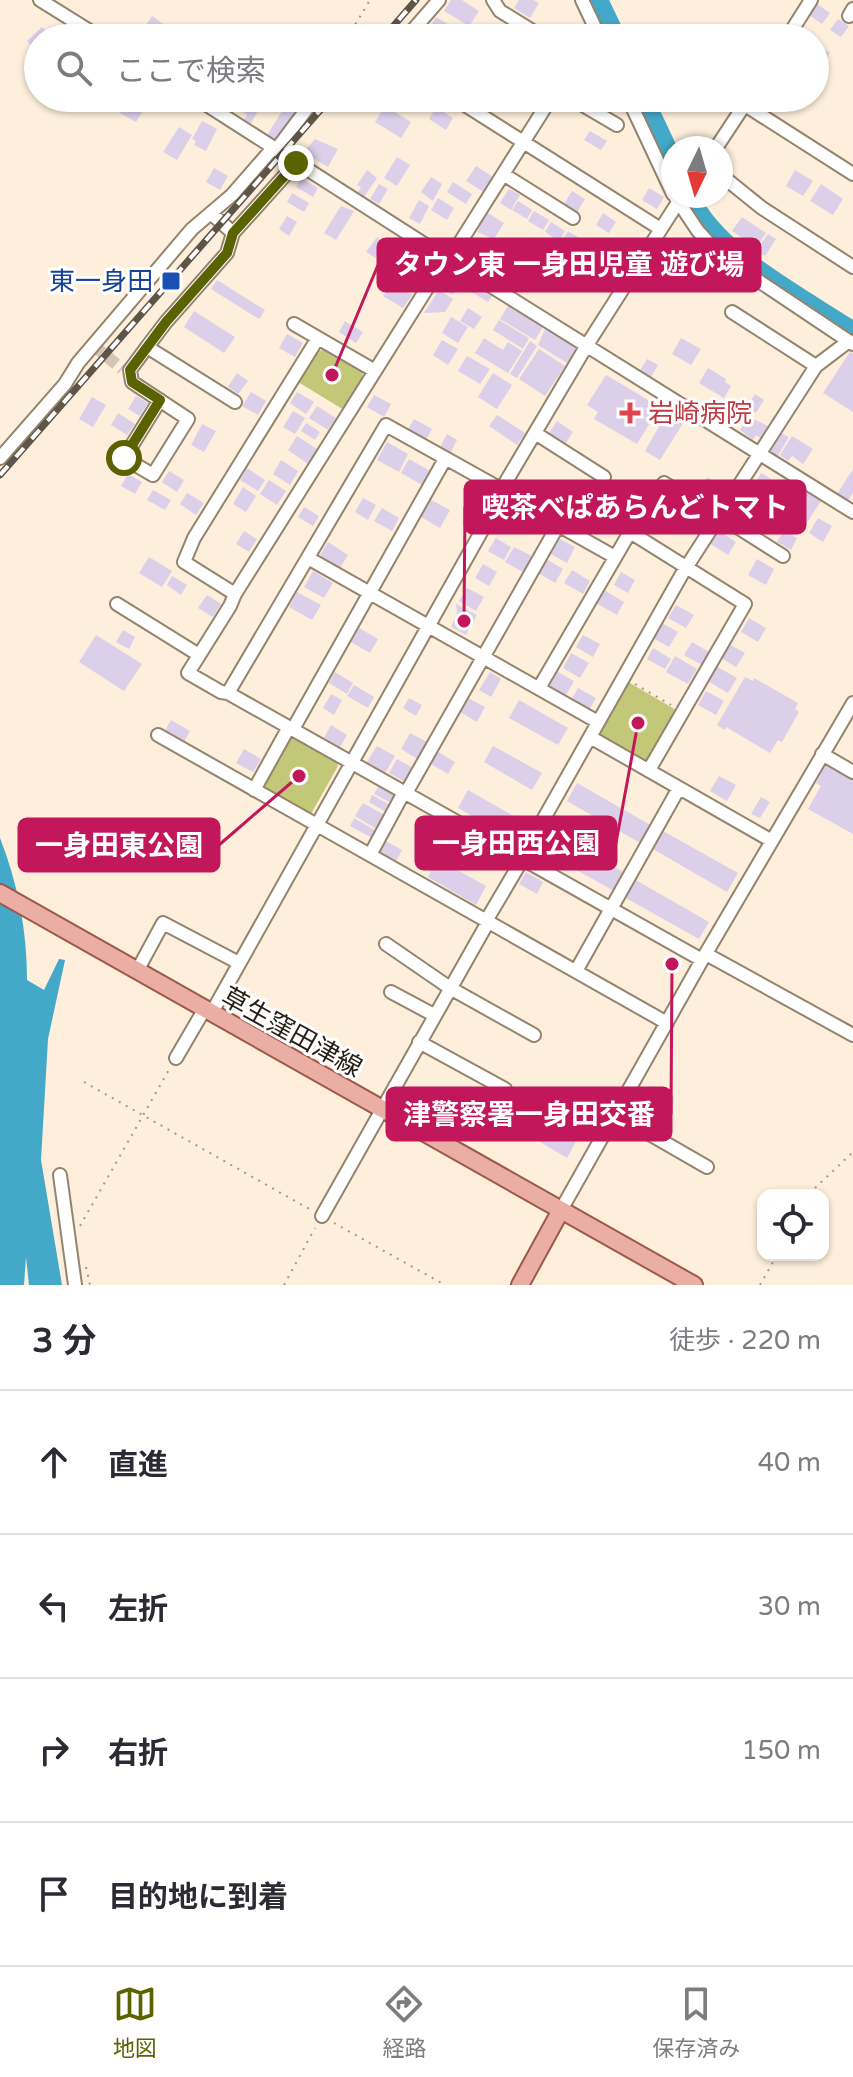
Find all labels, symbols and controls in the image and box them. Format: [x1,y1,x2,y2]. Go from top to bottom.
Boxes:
search box [24,24,829,112]
icon: search [52,46,96,90]
text: ここで検索 [116,53,266,90]
north arrow [661,136,733,208]
route end [278,145,314,181]
callout: タウン東 一身田児童 遊び場 [378,239,760,291]
text: タウン東 一身田児童 遊び場 [394,248,744,282]
place label: 東一身田 [49,266,153,297]
marker: 東一身田 [160,270,182,292]
place label: 岩崎病院 [648,398,752,429]
marker: 岩崎病院 [619,402,641,424]
route start [106,440,142,476]
callout: 喫茶べぱあらんどトマト [465,481,805,533]
text: 喫茶べぱあらんどトマト [481,491,789,525]
callout: 一身田西公園 [416,817,616,869]
callout: 一身田東公園 [19,819,219,871]
text: 一身田西公園 [432,827,600,861]
text: 一身田東公園 [35,829,203,863]
street label: 草生窪田津線 [216,981,367,1084]
callout: 津警察署一身田交番 [387,1088,671,1140]
text: 津警察署一身田交番 [403,1098,655,1132]
map controls [757,1189,829,1261]
button: locate [757,1189,829,1261]
text: 3 分 [32,1321,96,1362]
text: 徒歩 · 220 m [669,1325,821,1356]
icon: ahead [32,1440,76,1484]
text: 直進 [108,1447,168,1484]
text: 40 m [758,1447,821,1478]
icon: left [32,1584,76,1628]
text: 左折 [108,1591,168,1628]
text: 30 m [758,1591,821,1622]
icon: right [32,1728,76,1772]
text: 右折 [108,1735,168,1772]
text: 150 m [741,1735,821,1766]
icon: arrive [32,1872,76,1916]
text: 目的地に到着 [108,1879,288,1916]
tab: 地図 [113,1982,157,2062]
tab: 経路 [382,1982,426,2062]
tab: 保存済み [652,1982,740,2062]

